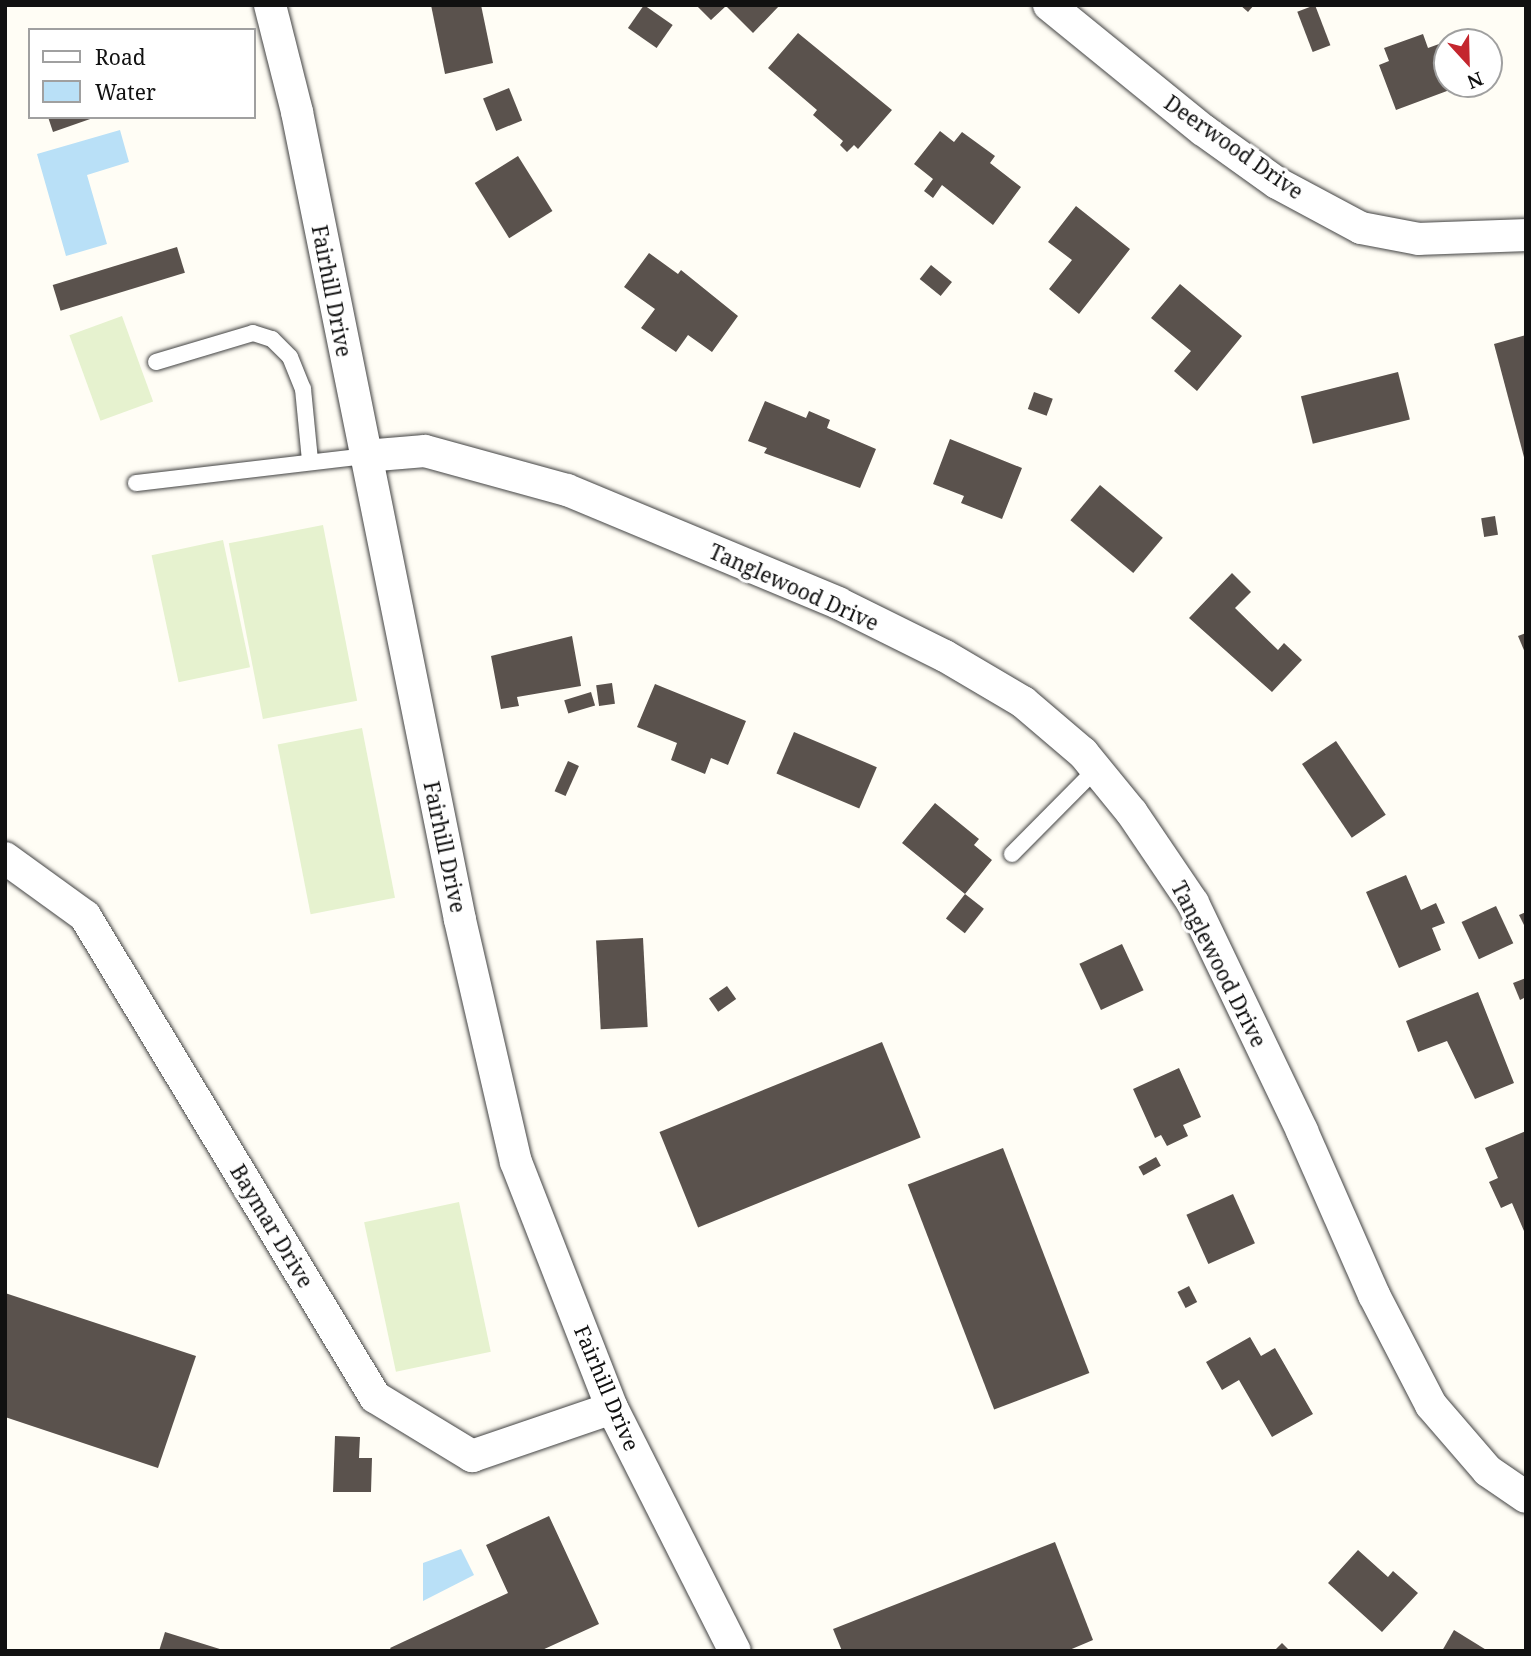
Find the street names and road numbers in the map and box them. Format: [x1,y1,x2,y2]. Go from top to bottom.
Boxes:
street label: Deerwood Drive [1160,90,1308,204]
street label: Fairhill Drive [307,223,357,359]
street label: Tanglewood Drive [705,538,883,636]
street label: Fairhill Drive [419,779,471,915]
street label: Tanglewood Drive [1166,877,1272,1051]
street label: Baymar Drive [225,1160,319,1292]
street label: Fairhill Drive [569,1321,645,1455]

